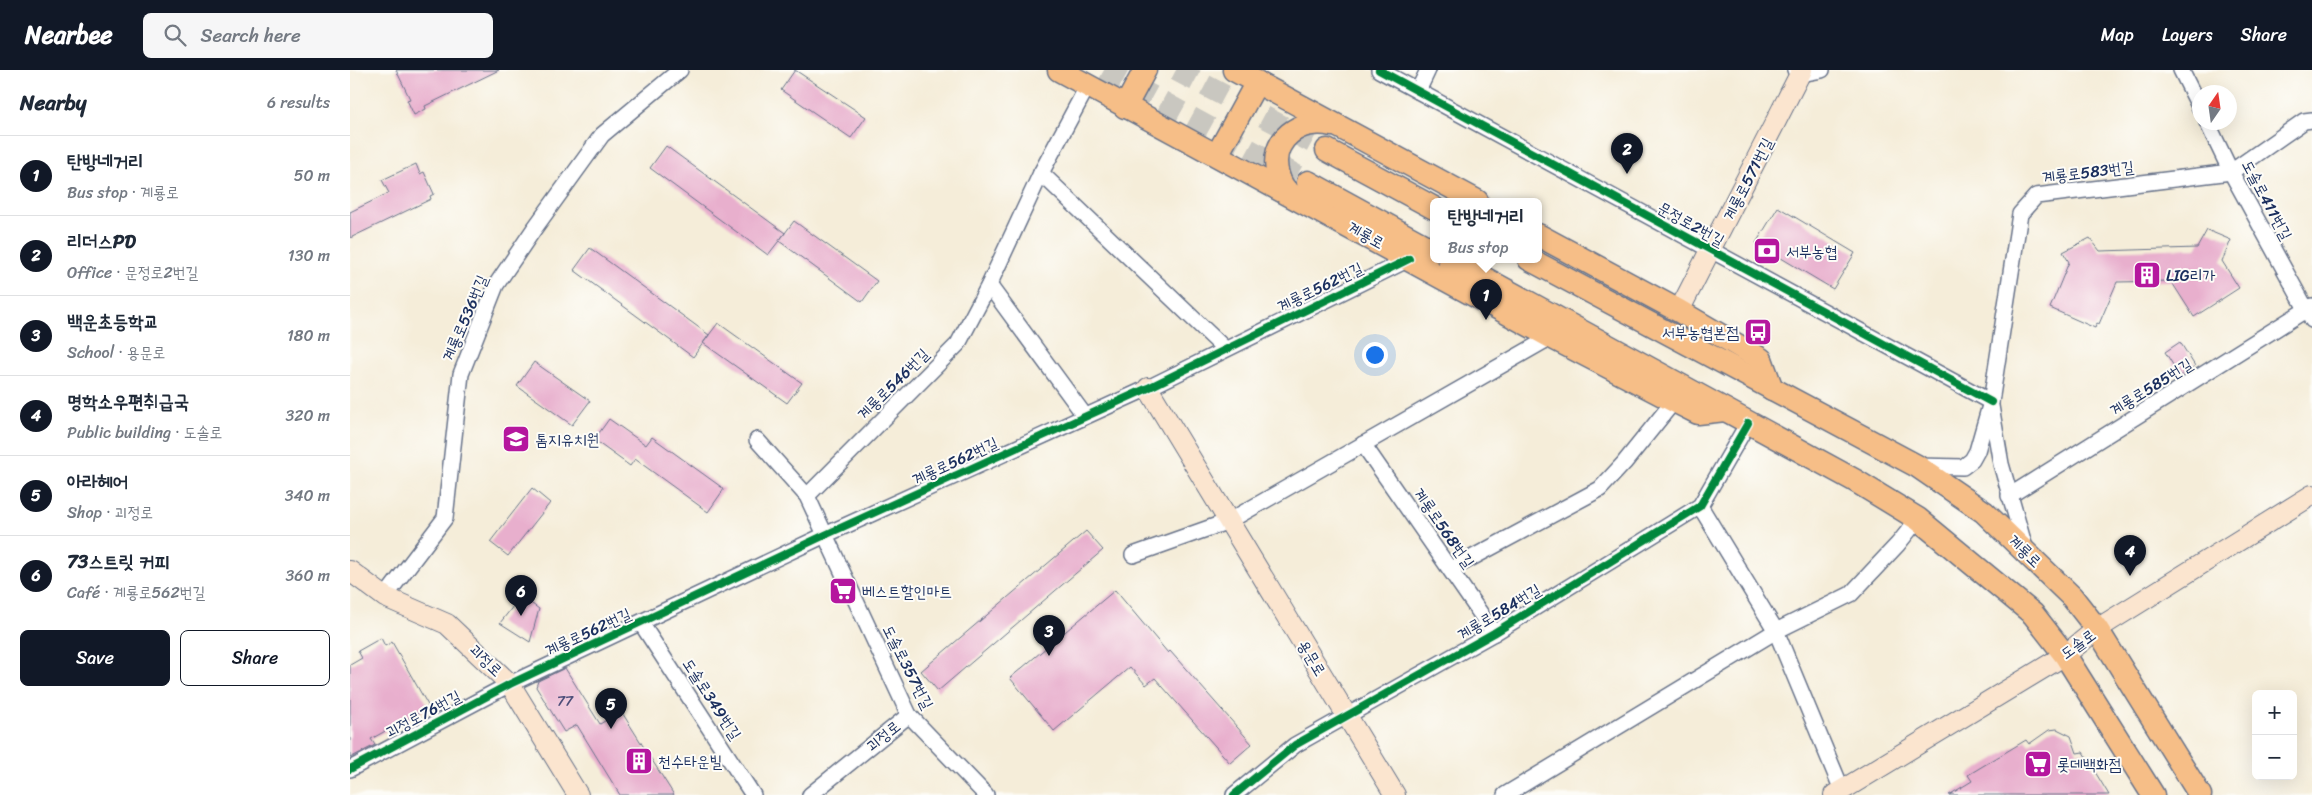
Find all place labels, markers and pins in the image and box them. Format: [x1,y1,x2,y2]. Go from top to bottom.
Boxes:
pin: 2 [1611,133,1643,174]
bank icon: 서부농협 [1752,236,1782,266]
place label: 서부농협 [1786,237,1838,266]
building icon: LIG리가 [2132,260,2162,290]
place label: LIG리가 [2166,261,2216,290]
pin: 1 [1470,279,1502,320]
bus stop icon: 서부농협본점 [1743,317,1773,347]
place label: 서부농협본점 [1662,318,1739,347]
school or university icon: 톰지유치원 [501,424,531,454]
place label: 톰지유치원 [535,425,599,454]
pin: 4 [2114,535,2146,576]
pin: 6 [505,575,537,616]
supermarket icon: 베스트할인마트 [828,576,858,606]
place label: 베스트할인마트 [862,577,952,606]
pin: 3 [1033,615,1065,656]
pin: 5 [595,688,627,729]
building icon: 천수타운빌 [624,746,654,776]
place label: 천수타운빌 [658,747,723,776]
supermarket icon: 롯데백화점 [2023,749,2053,779]
place label: 롯데백화점 [2057,750,2122,779]

